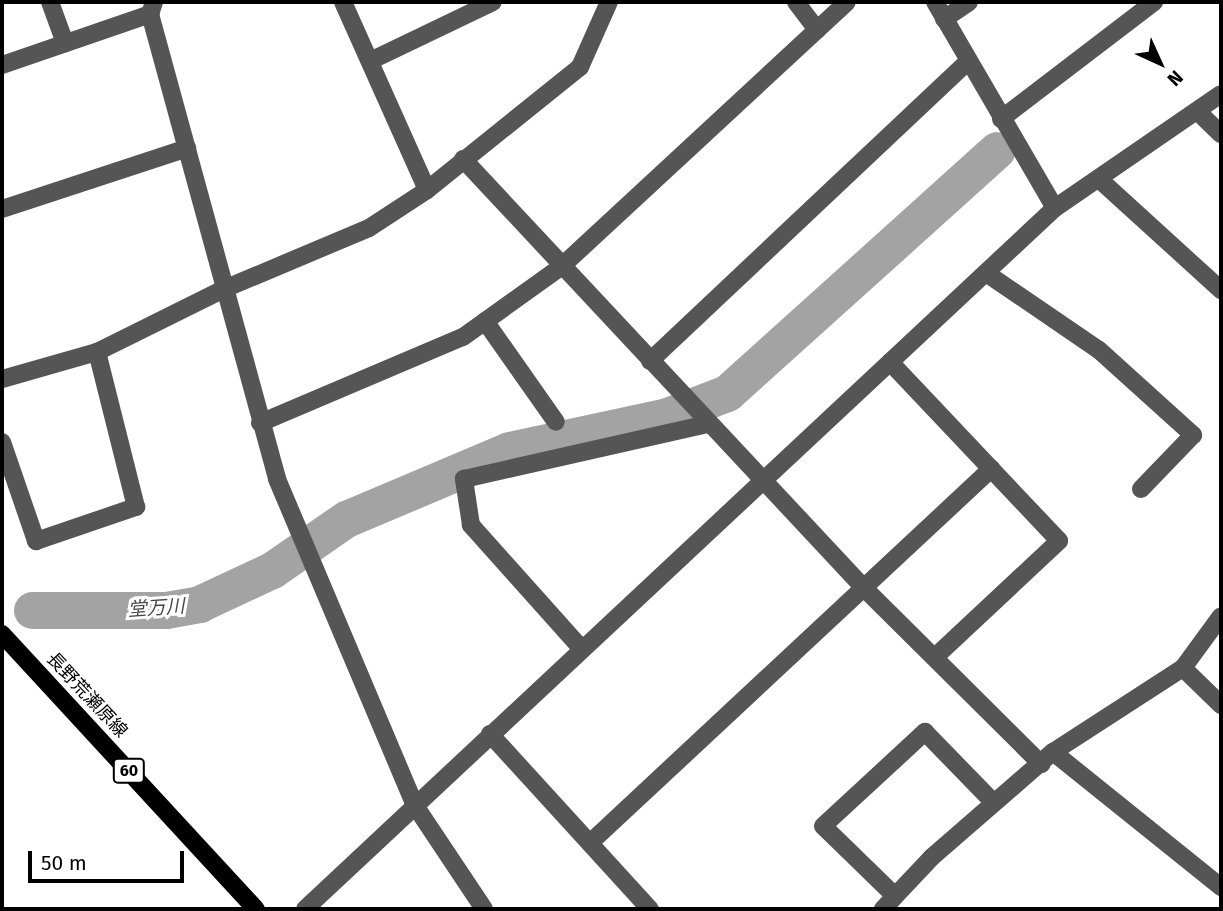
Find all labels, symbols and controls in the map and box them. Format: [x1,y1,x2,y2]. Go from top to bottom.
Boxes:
north arrow [1125,28,1195,98]
text: N [1163,66,1188,91]
water label: 堂万川 [127,595,185,621]
street label: 長野荒瀬原線 [42,648,132,742]
road number: 60 [111,758,146,784]
scale bar [32,838,187,882]
text: 50 m [41,850,87,876]

